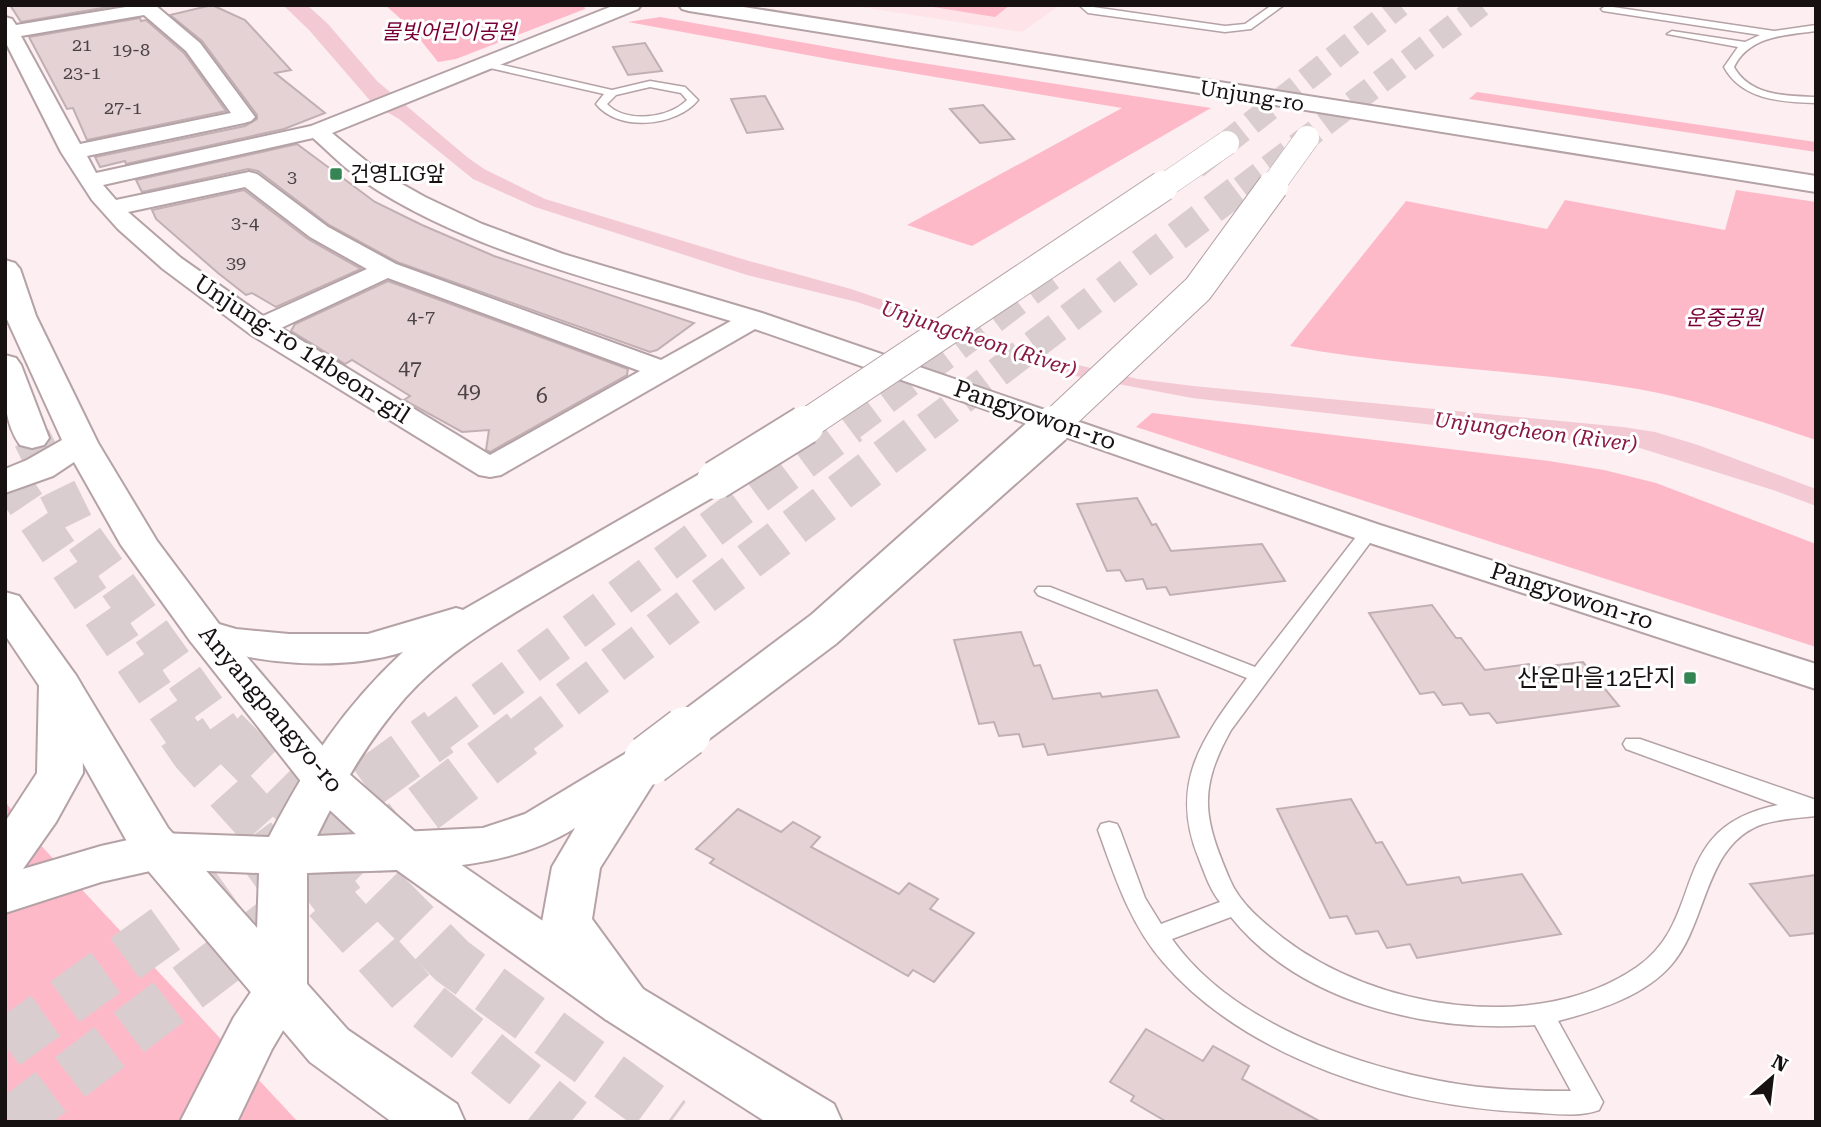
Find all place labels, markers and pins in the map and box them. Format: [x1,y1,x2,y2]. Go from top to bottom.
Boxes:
place label: 건영LIG앞 [350,162,445,186]
marker: 건영LIG앞 [328,166,344,182]
place label: 산운마을12단지 [1517,664,1676,692]
marker: 산운마을12단지 [1682,670,1698,686]

